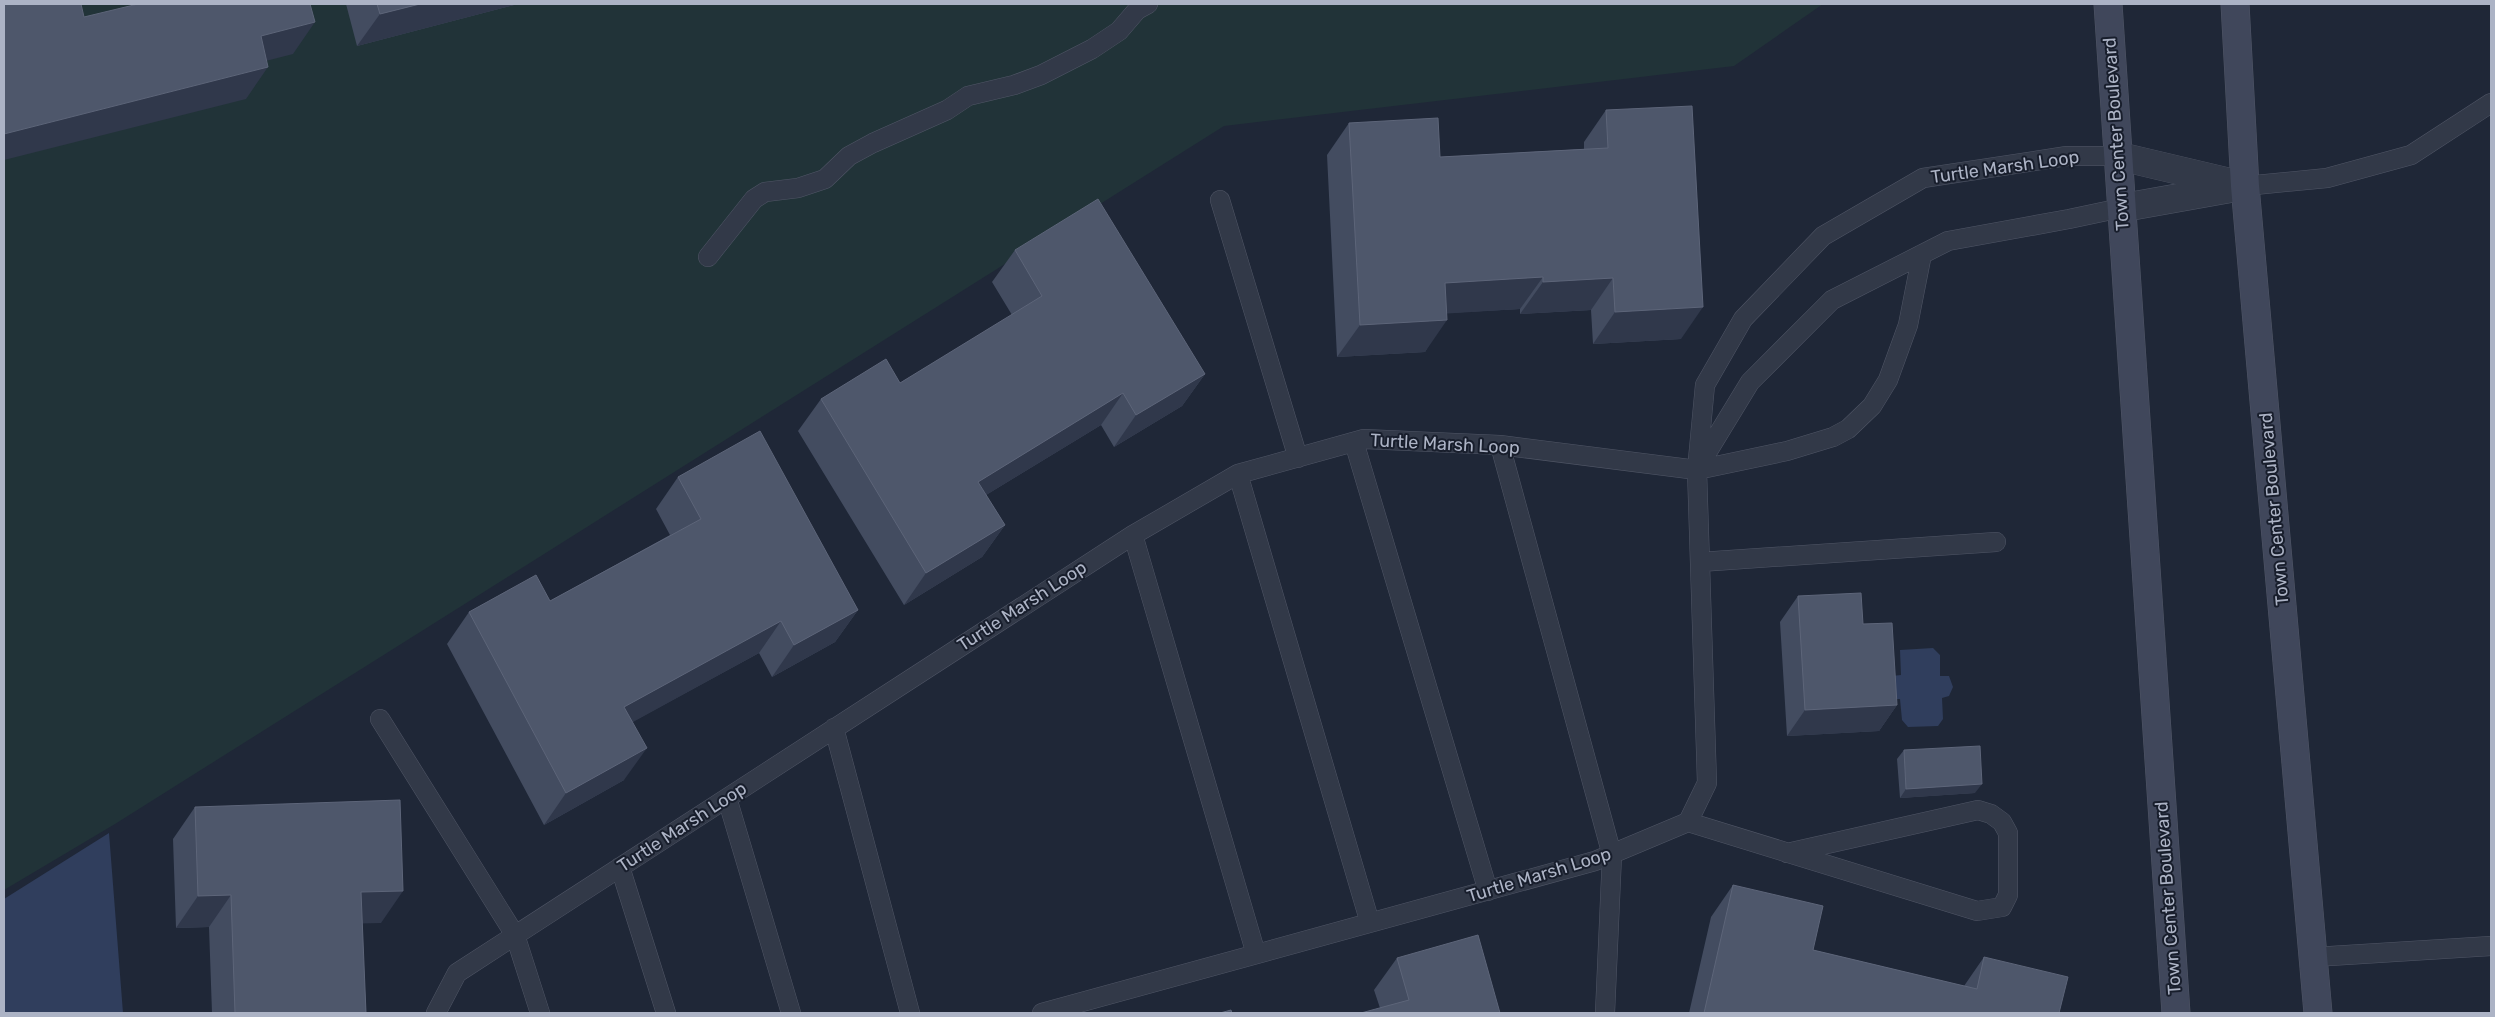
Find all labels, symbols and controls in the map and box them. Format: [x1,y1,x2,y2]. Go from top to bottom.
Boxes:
street label: Town Center Boulevard [2098,37,2134,231]
street label: Turtle Marsh Loop [1929,146,2081,188]
street label: Town Center Boulevard [2255,412,2293,606]
street label: Turtle Marsh Loop [1370,429,1520,459]
street label: Turtle Marsh Loop [953,556,1091,656]
street label: Turtle Marsh Loop [613,777,751,877]
street label: Town Center Boulevard [2150,801,2186,995]
street label: Turtle Marsh Loop [1464,843,1614,907]

